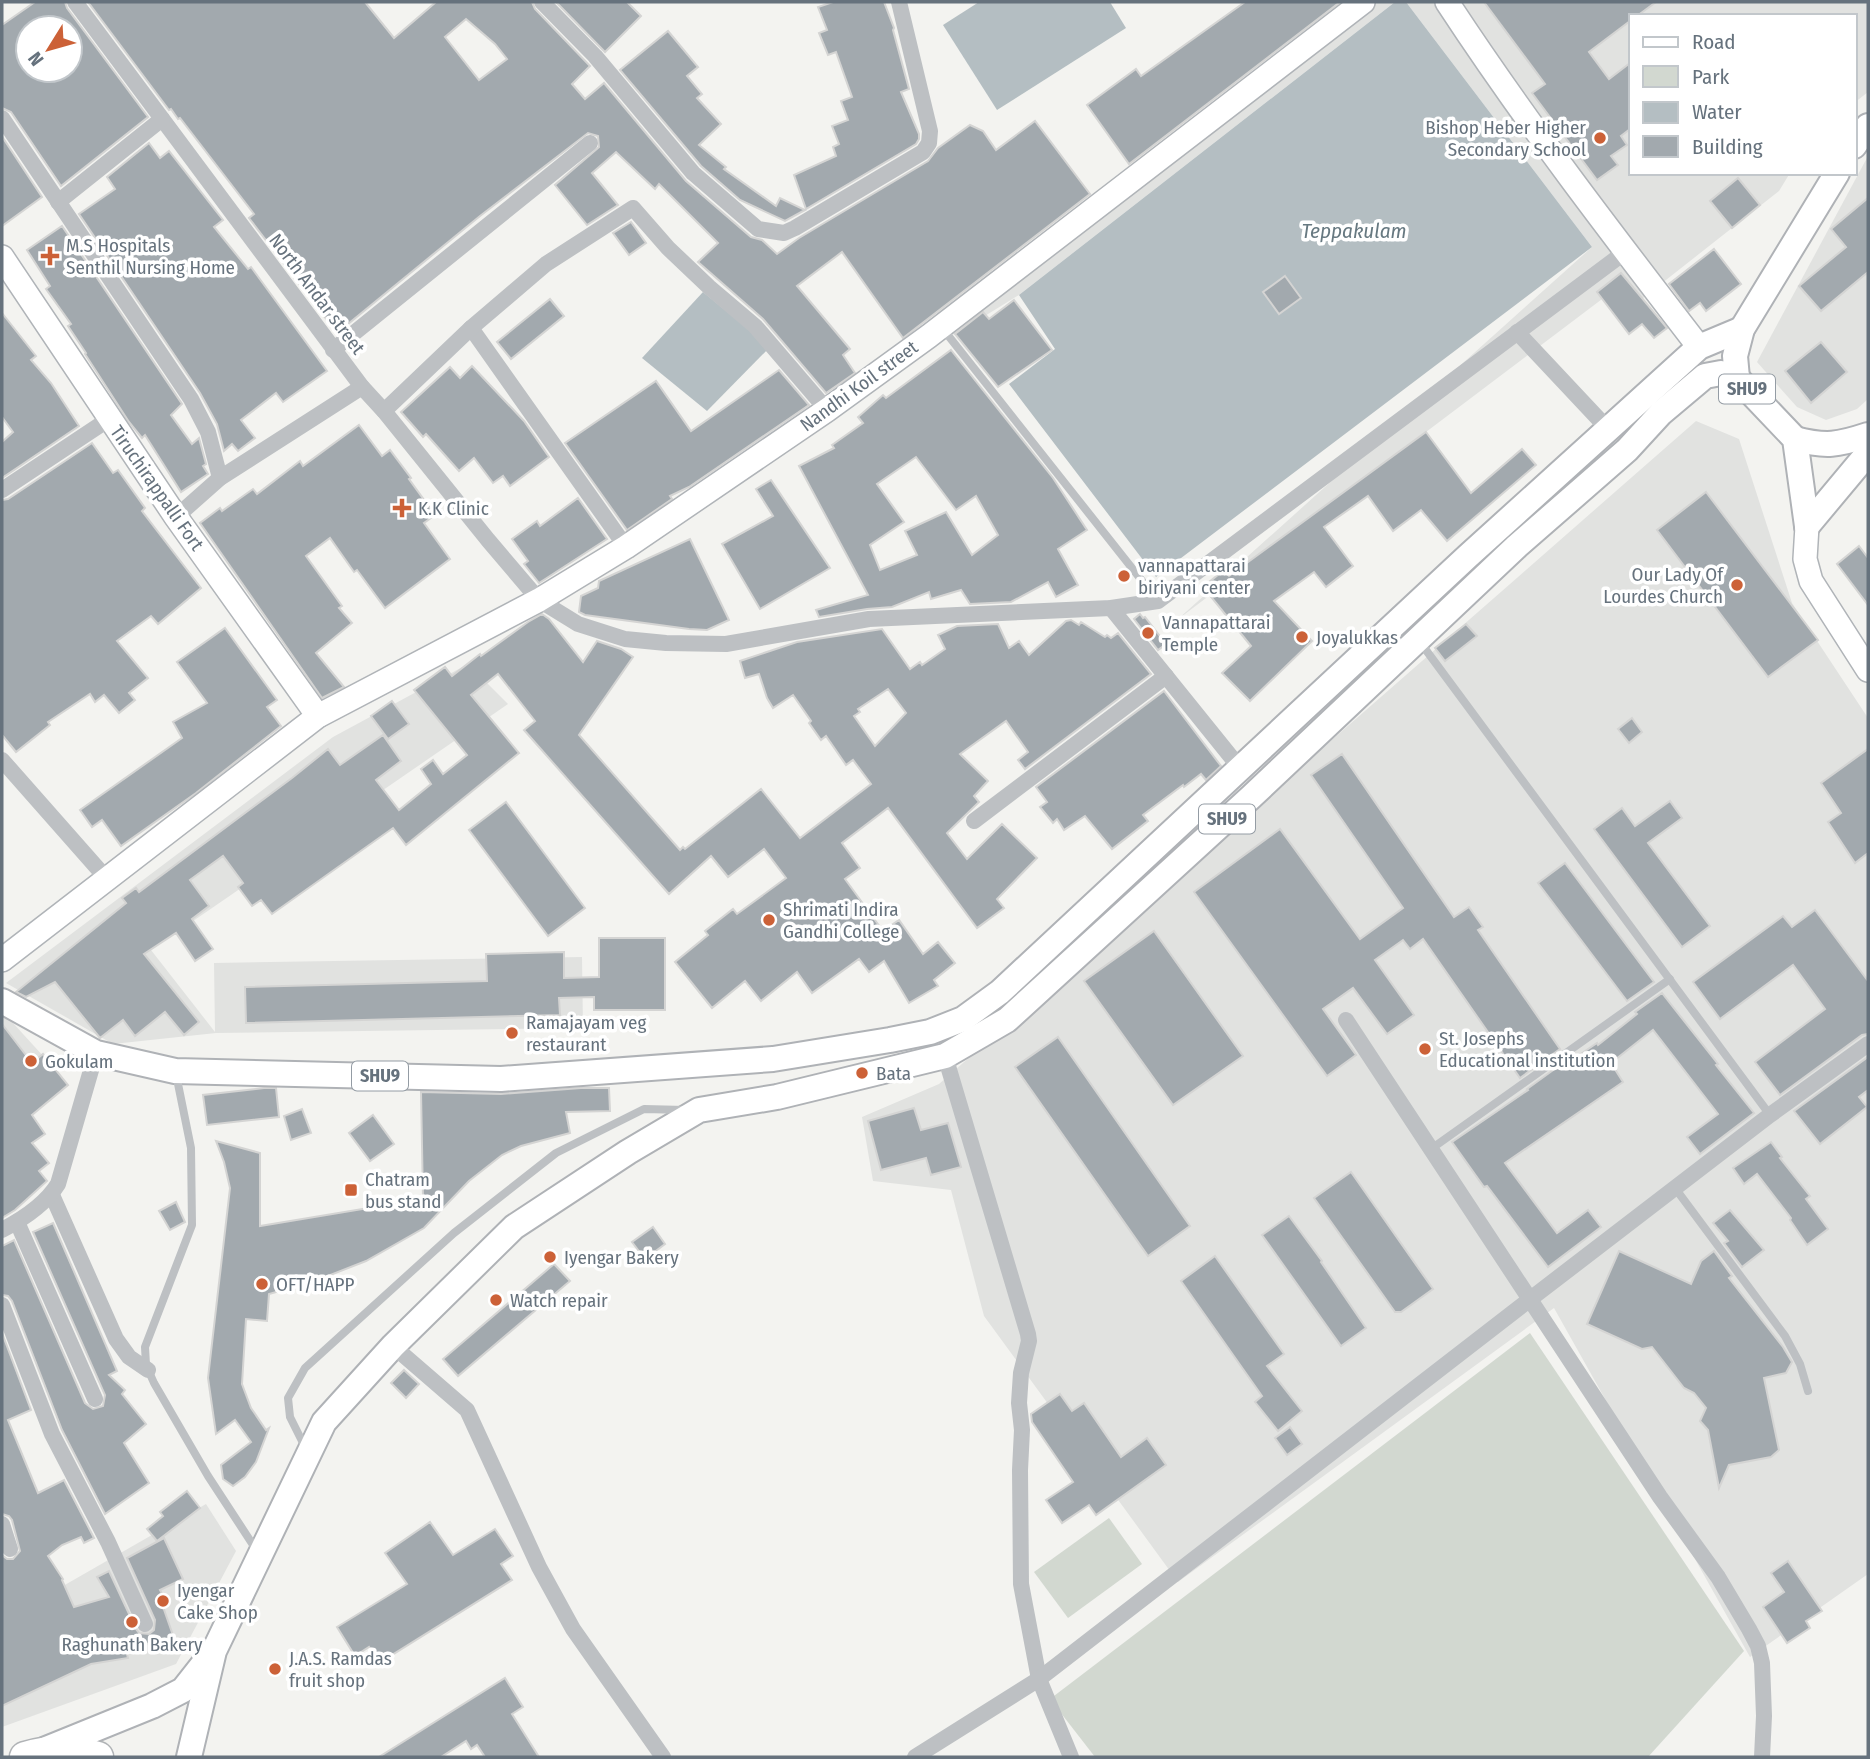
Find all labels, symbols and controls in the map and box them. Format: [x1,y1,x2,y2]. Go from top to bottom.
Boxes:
north arrow [14,14,84,84]
legend [1629,14,1856,175]
text: Road [1692,29,1736,55]
text: N [23,47,48,70]
text: Park [1692,64,1730,90]
text: Water [1692,99,1742,125]
place label: Bishop Heber Higher Secondary School [1425,116,1586,161]
marker: Bishop Heber Higher Secondary School [1592,130,1608,146]
text: Building [1692,134,1763,160]
water label: Teppakulam [1301,218,1407,244]
street label: North Andar street [264,229,370,359]
place label: M.S Hospitals Senthil Nursing Home [66,234,235,279]
marker: M.S Hospitals Senthil Nursing Home [40,246,60,266]
street label: Nandhi Koil street [796,335,923,436]
road number: SHU9 [1719,374,1775,404]
street label: Tiruchirappalli Fort [105,421,209,556]
place label: K.K Clinic [418,497,489,520]
marker: K.K Clinic [392,498,412,518]
place label: vannapattarai biriyani center [1138,554,1251,599]
place label: Our Lady Of Lourdes Church [1603,563,1724,608]
marker: vannapattarai biriyani center [1116,568,1132,584]
marker: Our Lady Of Lourdes Church [1729,577,1745,593]
place label: Vannapattarai Temple [1162,611,1271,656]
marker: Vannapattarai Temple [1140,625,1156,641]
place label: Joyalukkas [1316,626,1398,649]
marker: Joyalukkas [1294,629,1310,645]
road number: SHU9 [1199,804,1255,834]
place label: Shrimati Indira Gandhi College [783,898,899,943]
marker: Shrimati Indira Gandhi College [761,912,777,928]
place label: Ramajayam veg restaurant [526,1011,646,1056]
marker: Ramajayam veg restaurant [504,1025,520,1041]
place label: St. Josephs Educational institution [1439,1027,1616,1072]
marker: St. Josephs Educational institution [1417,1041,1433,1057]
place label: Gokulam [45,1050,113,1073]
marker: Gokulam [23,1053,39,1069]
road number: SHU9 [352,1062,408,1091]
place label: Bata [876,1062,911,1085]
marker: Bata [854,1065,870,1081]
place label: Chatram bus stand [365,1168,441,1213]
marker: Chatram bus stand [343,1182,359,1198]
place label: Iyengar Bakery [564,1246,679,1269]
marker: Iyengar Bakery [542,1249,558,1265]
place label: OFT/HAPP [276,1273,354,1296]
marker: OFT/HAPP [254,1276,270,1292]
place label: Watch repair [510,1289,608,1312]
marker: Watch repair [488,1292,504,1308]
place label: Iyengar Cake Shop [177,1579,258,1624]
marker: Iyengar Cake Shop [155,1593,171,1609]
marker: Raghunath Bakery [124,1614,140,1630]
place label: Raghunath Bakery [61,1633,203,1656]
place label: J.A.S. Ramdas fruit shop [289,1647,392,1692]
marker: J.A.S. Ramdas fruit shop [267,1661,283,1677]

